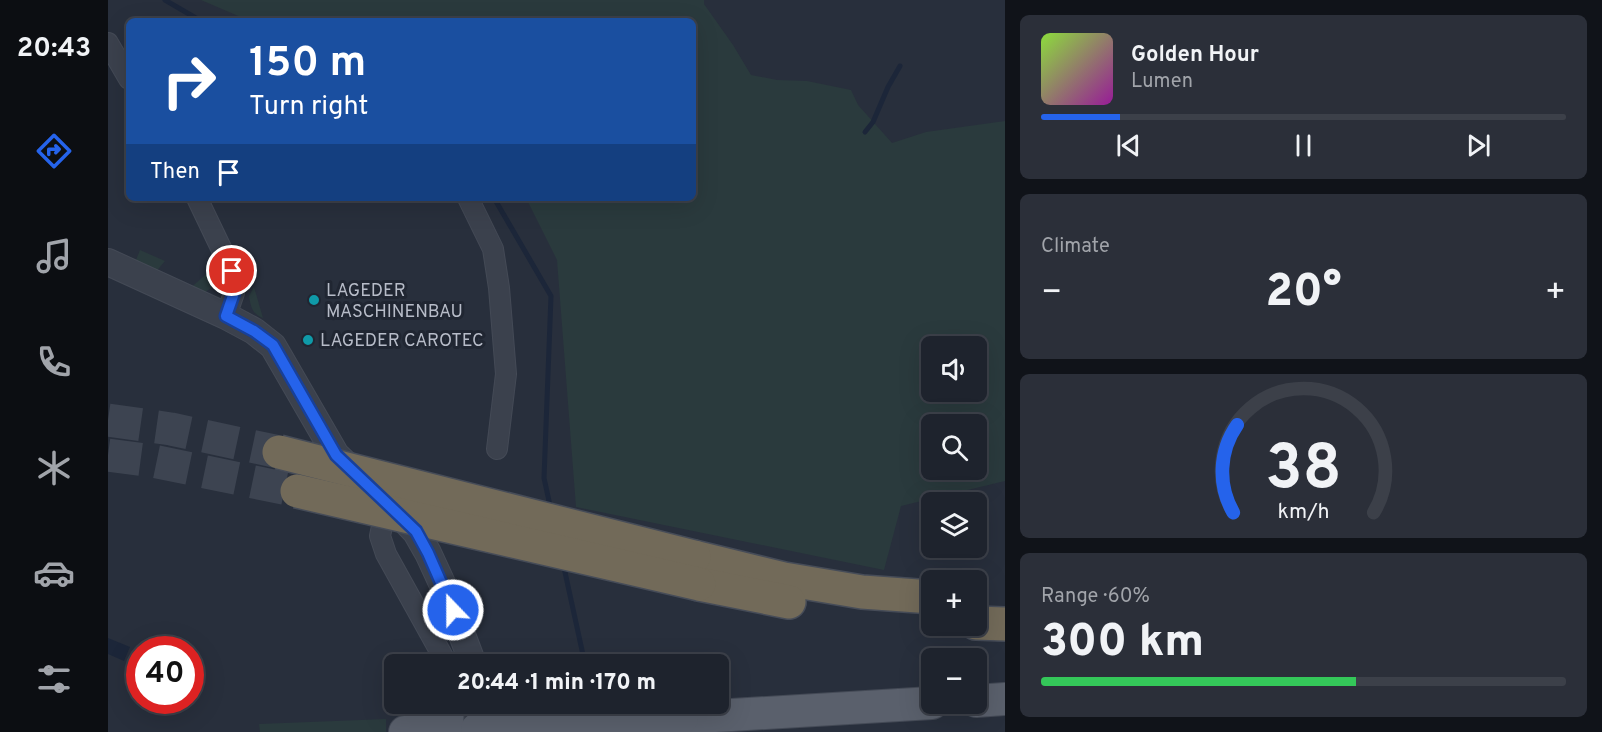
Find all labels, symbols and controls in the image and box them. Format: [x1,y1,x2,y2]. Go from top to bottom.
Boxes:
text: 20:43 [17,32,91,66]
text: 150 m [249,38,366,91]
icon: right [150,42,228,120]
text: Golden Hour [1131,42,1259,69]
text: Lumen [1131,69,1193,95]
text: Turn right [249,90,368,124]
icon: previous [1112,129,1145,162]
icon: pause [1287,129,1320,162]
icon: next [1462,129,1495,162]
icon: directions [33,130,75,172]
icon: arrive [212,156,245,189]
text: Then [150,159,200,186]
text: Climate [1041,234,1110,260]
icon: music [33,235,75,277]
pin [206,245,257,296]
icon: arrive [215,254,248,287]
text: 20° [1265,265,1342,322]
text: − [1041,273,1062,315]
text: + [1545,273,1566,315]
place label: LAGEDER MASCHINENBAU [326,280,463,324]
marker: LAGEDER MASCHINENBAU [307,293,321,307]
place label: LAGEDER CAROTEC [320,330,484,353]
marker: LAGEDER CAROTEC [301,333,315,347]
map controls [921,336,987,714]
button: sound [921,336,987,402]
icon: phone [33,341,75,383]
button: search [921,414,987,480]
text: 38 [1265,432,1342,511]
icon: climate [33,447,75,489]
button: layers [921,492,987,558]
text: km/h [1277,499,1330,526]
icon: car [33,552,75,594]
button: + [921,570,987,636]
position arrow [421,578,485,642]
text: Range · 60% [1041,584,1150,610]
text: 300 km [1041,615,1204,672]
speed limit sign: 40 [126,636,204,714]
button: − [921,648,987,714]
icon: filters [33,658,75,700]
text: 20:44 · 1 min · 170 m [457,670,656,697]

